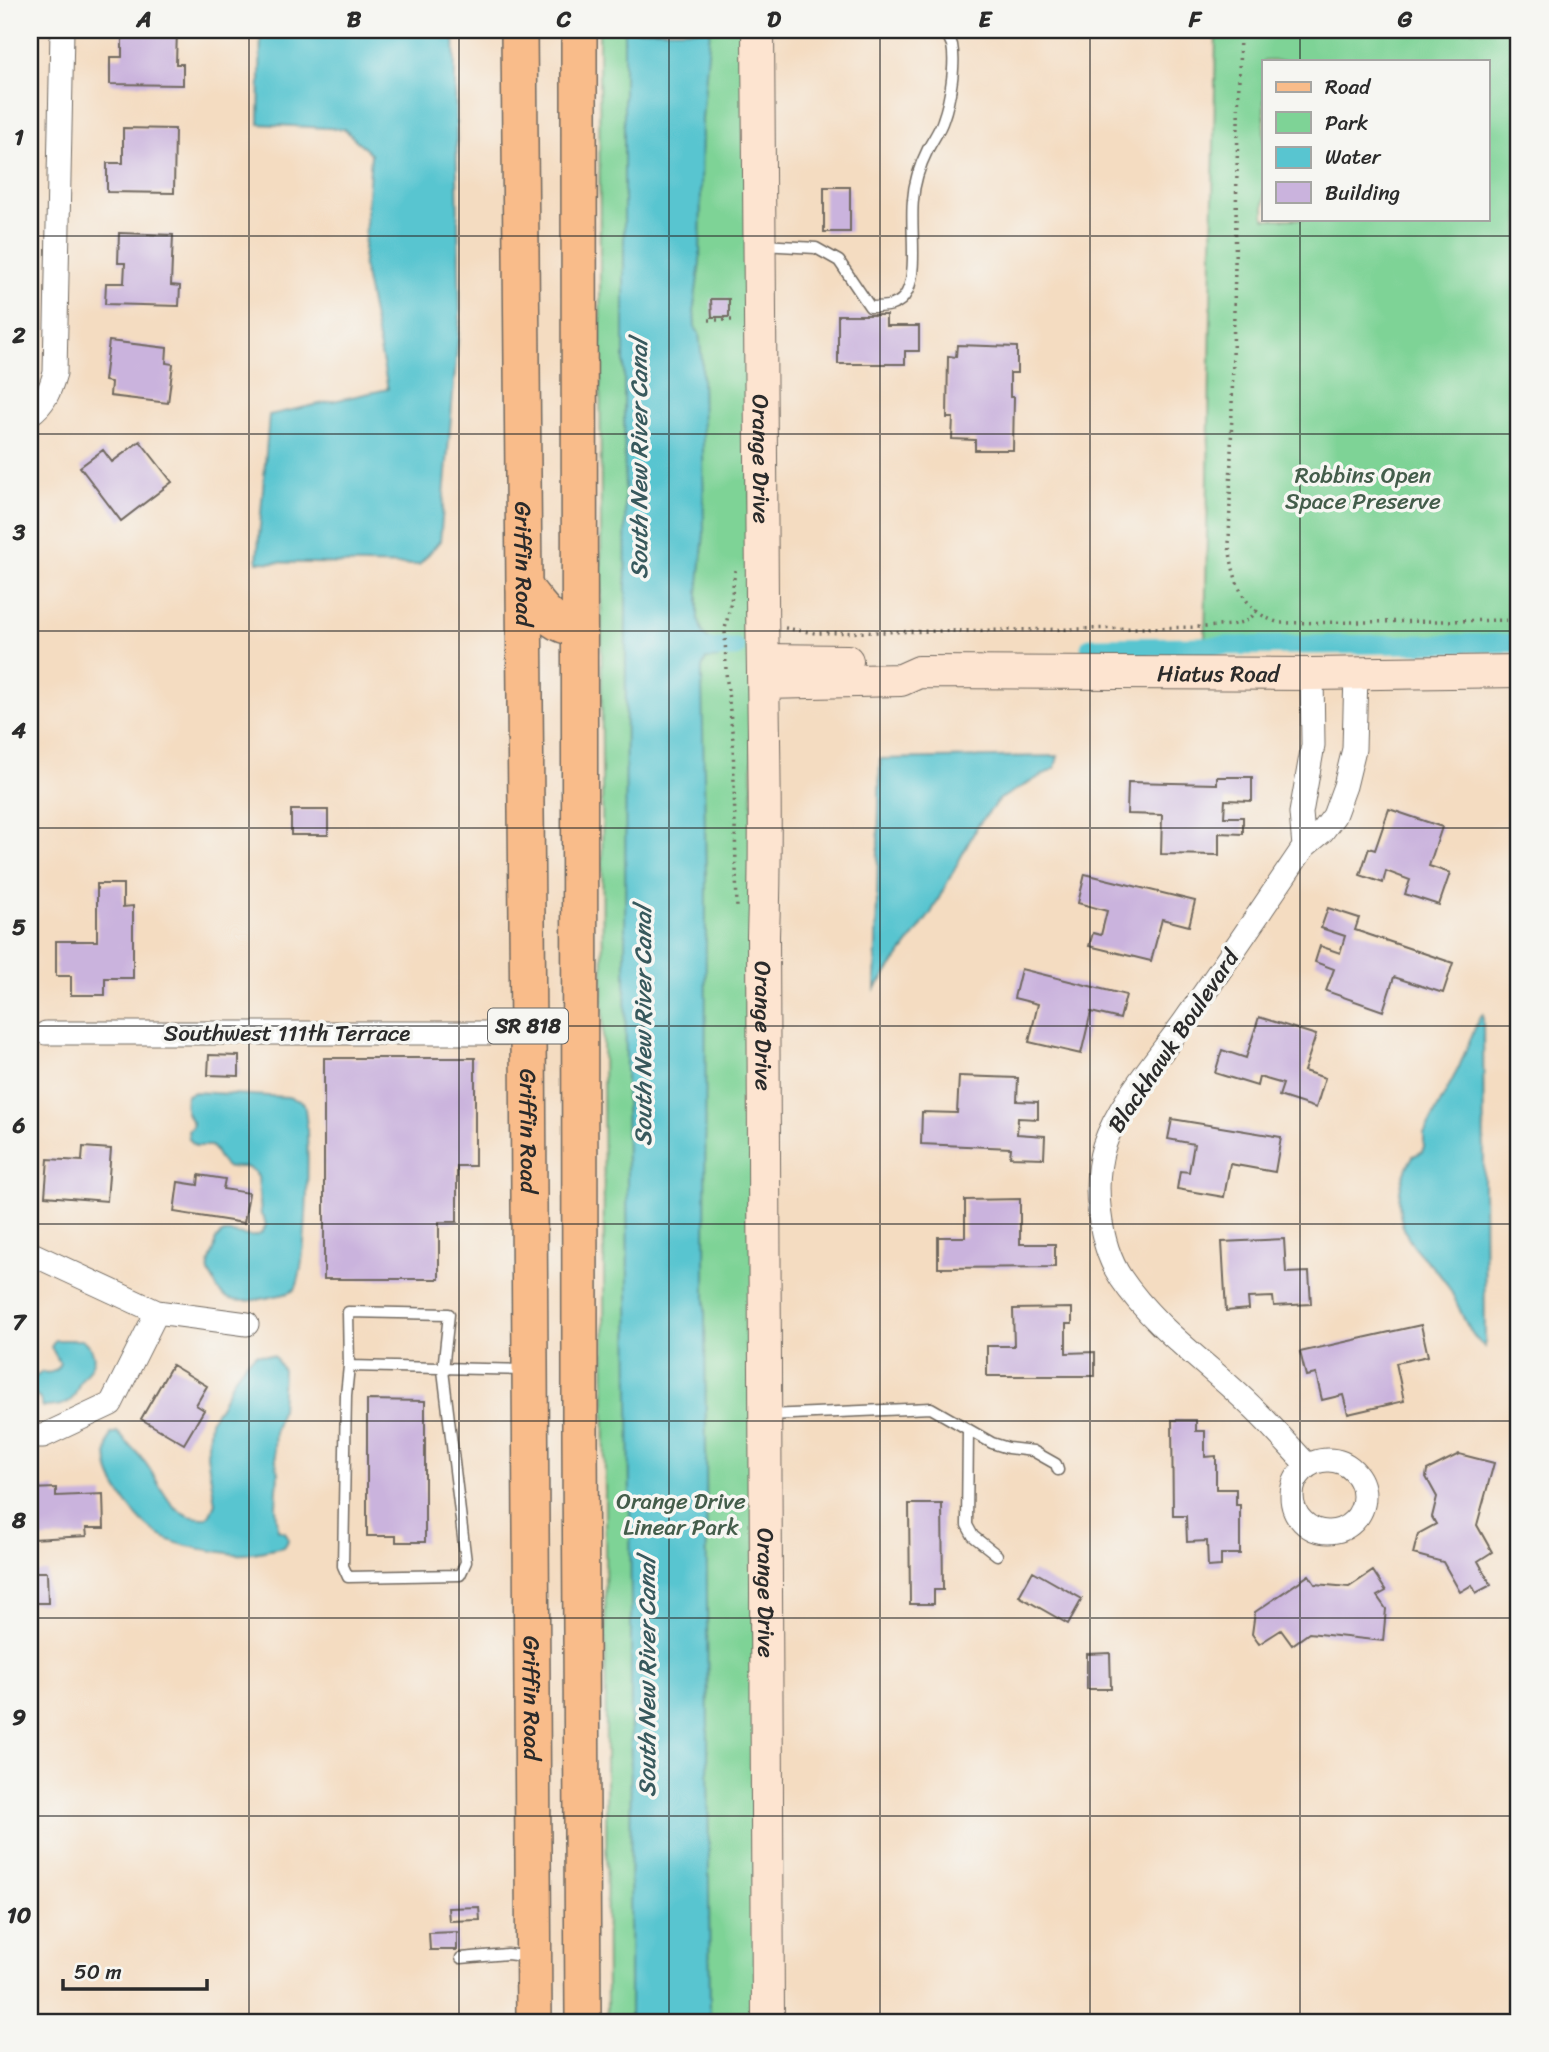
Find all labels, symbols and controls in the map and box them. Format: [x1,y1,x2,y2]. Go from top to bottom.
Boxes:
text: A [135,0,152,40]
text: B [347,0,362,40]
text: C [556,0,572,40]
text: D [767,0,782,40]
text: E [979,0,994,40]
text: F [1188,0,1203,40]
text: G [1397,0,1413,40]
legend [1262,60,1490,220]
text: Road [1325,68,1372,106]
text: Park [1325,104,1368,142]
text: 1 [14,117,24,158]
text: Water [1325,138,1382,176]
text: Building [1325,174,1401,212]
text: 2 [11,315,26,356]
water label: South New River Canal [618,334,660,579]
street label: Orange Drive [740,394,782,524]
park label: Robbins Open Space Preserve [1285,455,1441,522]
street label: Griffin Road [502,502,544,628]
text: 3 [12,512,26,553]
street label: Hiatus Road [1157,653,1281,695]
text: 4 [11,710,27,751]
water label: South New River Canal [622,901,664,1146]
text: 5 [12,907,26,948]
street label: Blackhawk Boulevard [1096,939,1251,1142]
street label: Orange Drive [742,961,784,1091]
road number: SR 818 [488,1009,568,1044]
street label: Southwest 111th Terrace [164,1013,410,1054]
street label: Griffin Road [507,1069,549,1195]
text: 6 [11,1105,26,1146]
text: 7 [12,1302,27,1343]
park label: Orange Drive Linear Park [616,1481,746,1548]
text: 8 [11,1500,26,1541]
street label: Orange Drive [745,1528,786,1658]
water label: South New River Canal [626,1552,668,1797]
street label: Griffin Road [511,1636,552,1762]
text: 9 [12,1697,26,1738]
text: 10 [7,1895,32,1936]
scale bar [63,1947,206,1991]
text: 50 m [74,1953,122,1991]

